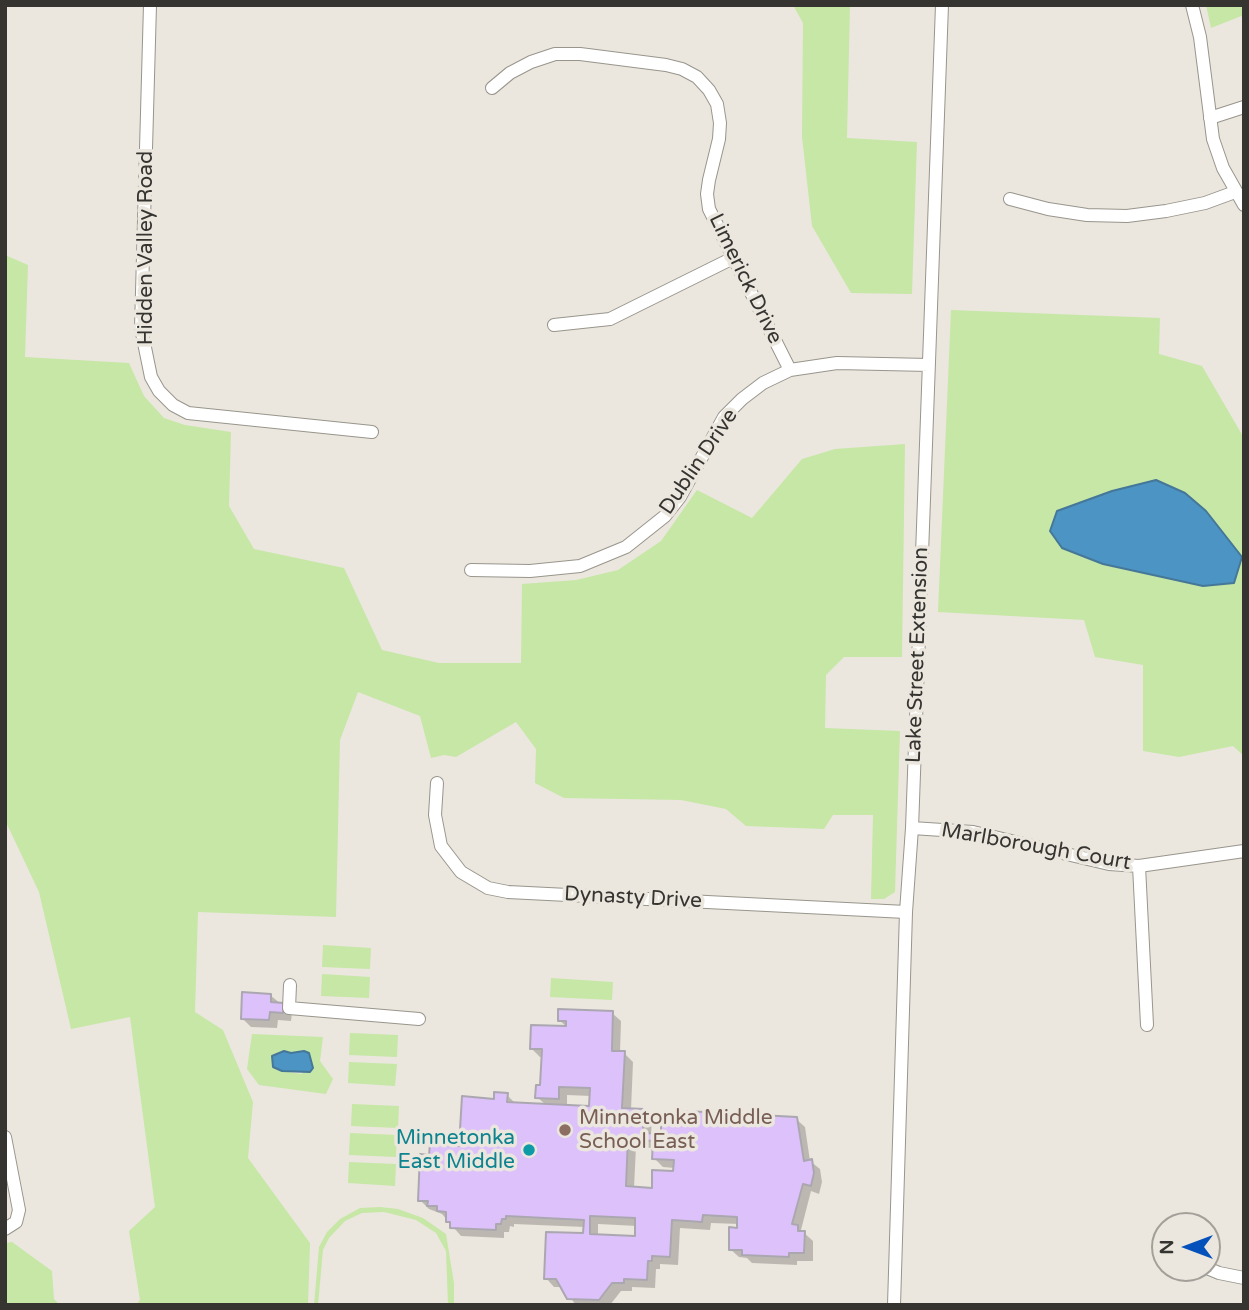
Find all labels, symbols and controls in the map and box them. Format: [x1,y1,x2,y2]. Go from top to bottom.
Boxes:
street label: Hidden Valley Road [133,151,159,345]
street label: Limerick Drive [703,210,787,348]
street label: Dublin Drive [654,404,744,520]
street label: Lake Street Extension [902,547,934,763]
street label: Marlborough Court [939,818,1133,876]
street label: Dynasty Drive [563,882,703,914]
place label: Minnetonka Middle School East [579,1105,773,1155]
marker: Minnetonka Middle School East [557,1122,573,1138]
place label: Minnetonka East Middle [396,1125,515,1175]
marker: Minnetonka East Middle [521,1142,537,1158]
north arrow [1151,1212,1221,1282]
text: N [1156,1239,1178,1255]

